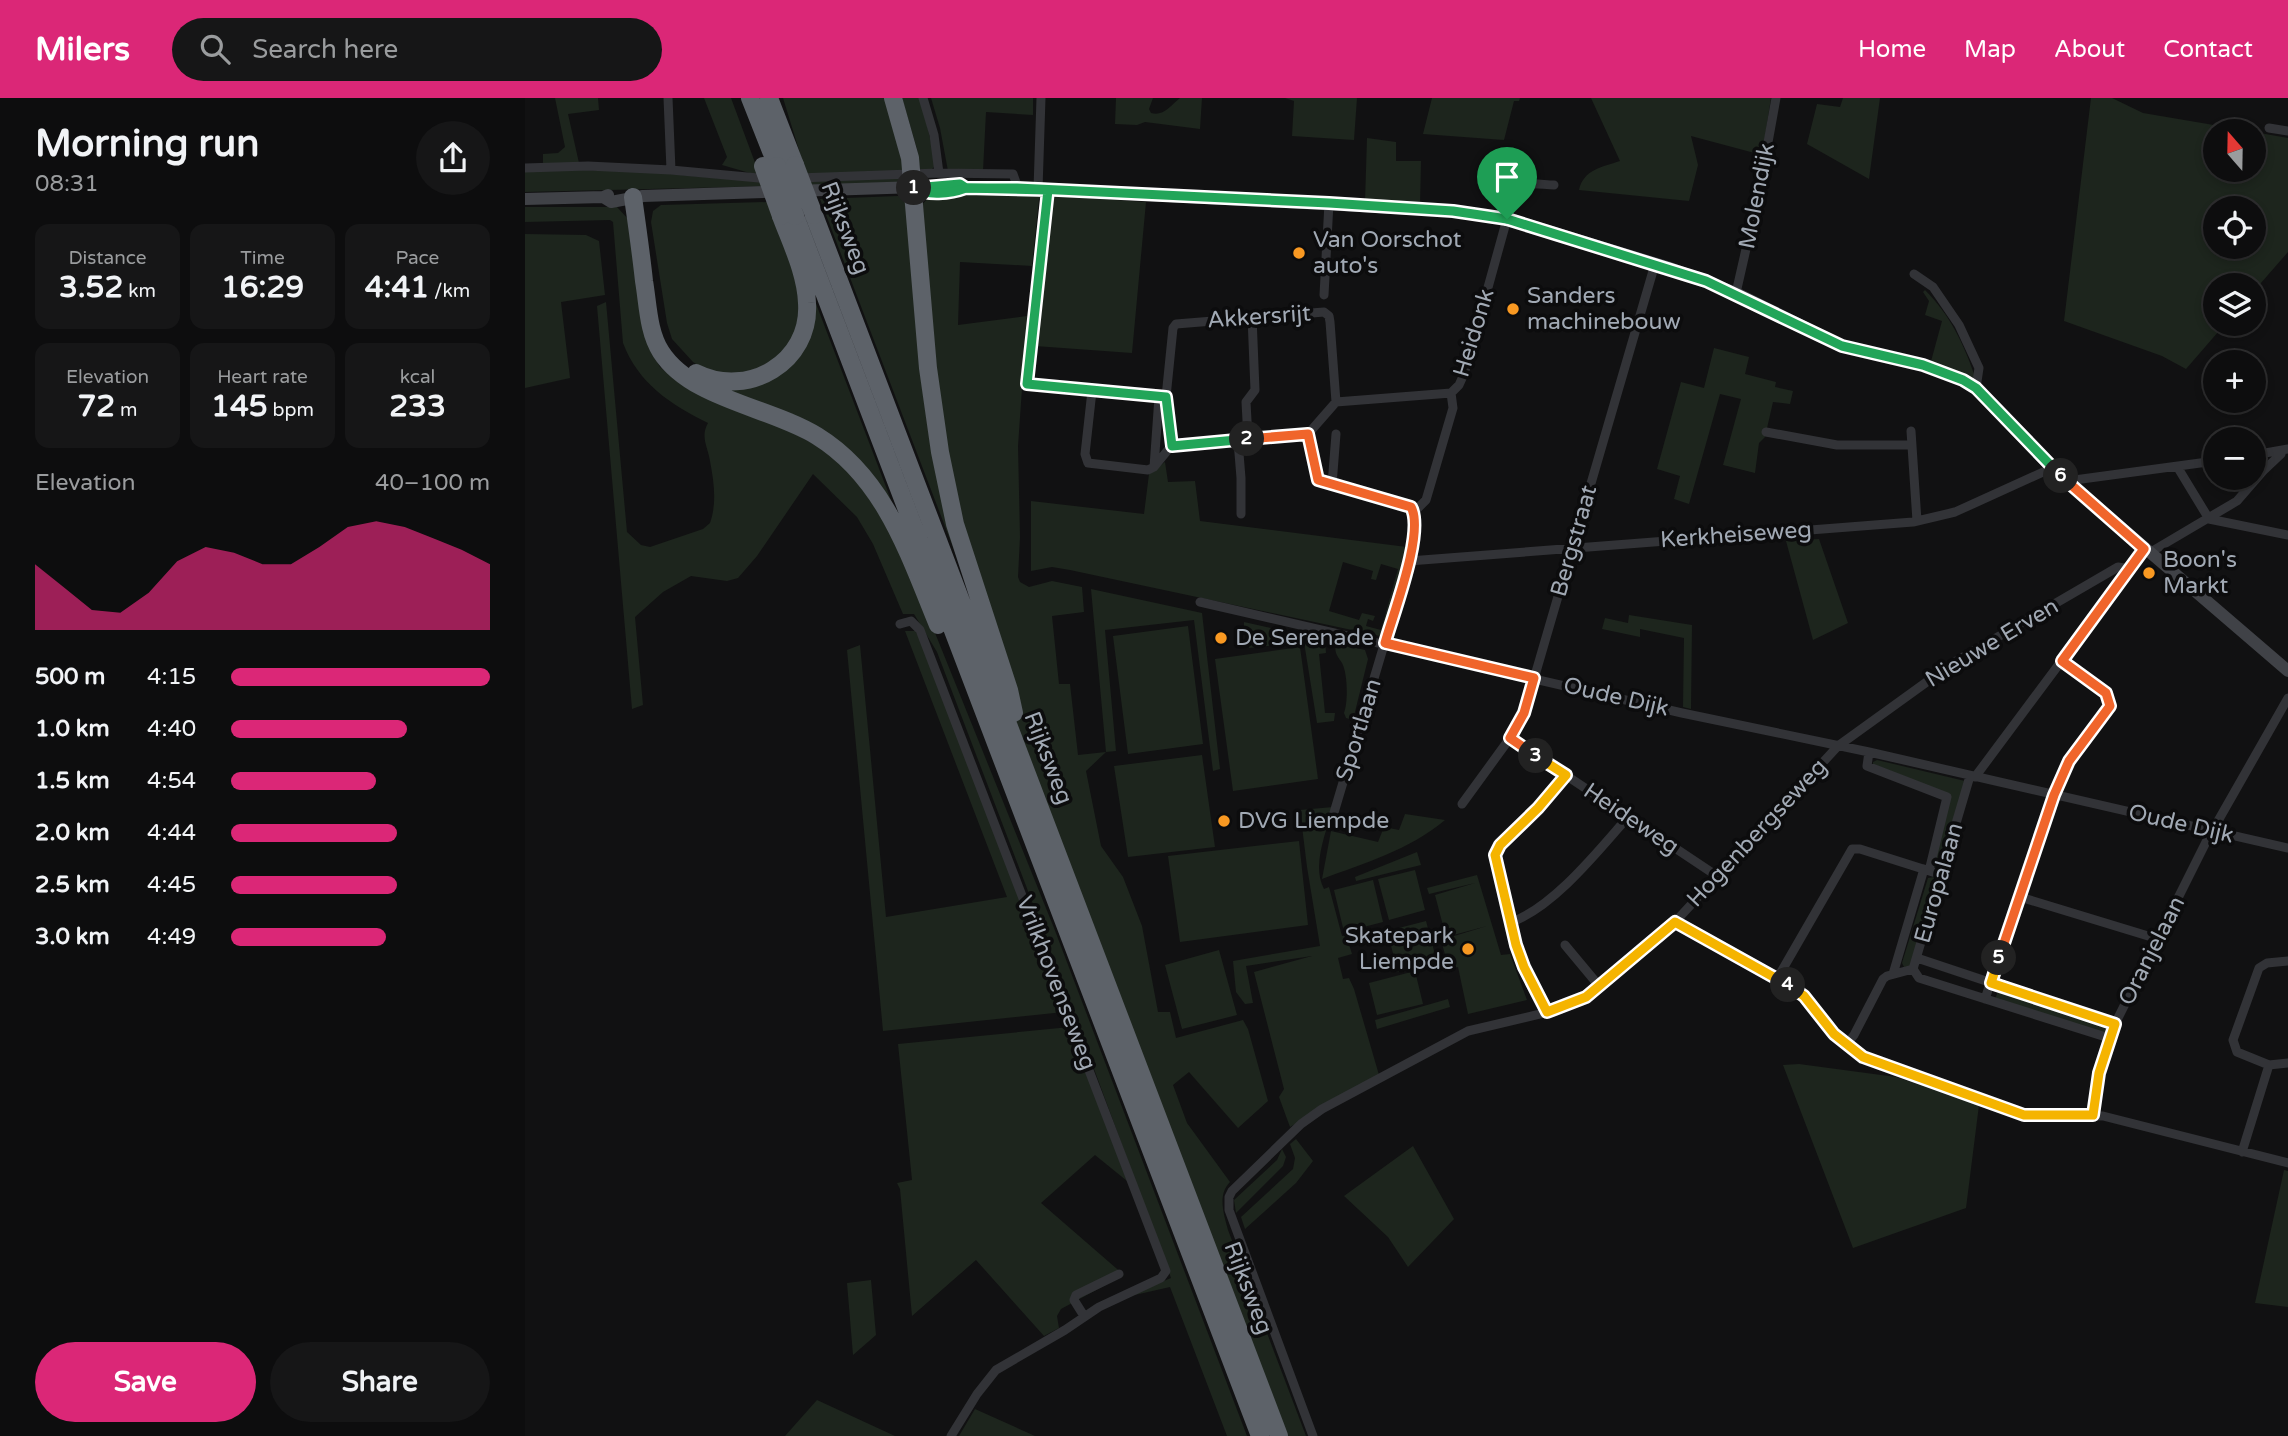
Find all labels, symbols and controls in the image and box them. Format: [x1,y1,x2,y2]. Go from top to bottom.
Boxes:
search box [172,18,662,81]
text: Milers [35,30,130,69]
icon: search [196,30,234,68]
text: Search here [252,34,398,65]
text: Home [1858,35,1926,64]
text: Map [1964,35,2016,64]
text: About [2054,35,2125,64]
text: Contact [2163,35,2253,64]
north arrow [2203,119,2266,182]
map controls [2203,119,2266,490]
text: Morning run [35,121,259,167]
button: share [416,121,490,195]
street label: Molendijk [1733,141,1781,251]
pin [1477,147,1537,219]
icon: arrive [1488,158,1526,196]
text: 08:31 [35,170,99,198]
pin: 1 [897,170,931,206]
text: 1 [908,176,919,198]
street label: Rijksweg [815,178,875,278]
button: locate [2203,196,2266,259]
place label: Van Oorschot auto's [1313,226,1462,280]
marker: Van Oorschot auto's [1291,245,1307,261]
text: Distance [68,247,147,269]
text: Time [240,247,285,269]
text: Pace [396,247,439,269]
text: 3.52 [59,269,123,306]
text: 16:29 [221,269,304,306]
text: 4:41 [365,269,429,306]
button: layers [2203,273,2266,336]
text: km [123,280,156,302]
text: /km [429,280,470,302]
place label: Sanders machinebouw [1527,282,1681,336]
street label: Heidonk [1447,285,1501,381]
street label: Akkersrijt [1206,299,1312,335]
marker: Sanders machinebouw [1505,301,1521,317]
button: + [2203,350,2266,413]
text: Elevation [66,366,149,388]
text: Heart rate [217,366,308,388]
text: kcal [400,366,435,388]
text: 72 [77,388,115,425]
text: 145 [211,388,268,425]
text: 233 [389,388,446,425]
text: m [115,399,138,421]
text: bpm [268,399,314,421]
pin: 2 [1229,422,1265,456]
text: 2 [1241,427,1252,449]
button: − [2203,427,2266,490]
pin: 6 [2043,458,2079,494]
text: 6 [2055,464,2066,486]
text: Elevation [35,469,136,497]
text: 40–100 m [375,469,490,497]
street label: Bergstraat [1545,482,1603,600]
street label: Kerkheiseweg [1659,516,1813,554]
place label: Boon's Markt [2163,546,2237,600]
marker: Boon's Markt [2141,565,2157,581]
street label: Nieuwe Erven [1920,592,2064,694]
place label: De Serenade [1235,624,1374,652]
marker: De Serenade [1213,630,1229,646]
text: 500 m [35,663,105,691]
text: 4:15 [147,663,196,691]
street label: Oude Dijk [1561,671,1671,723]
street label: Sportlaan [1330,675,1388,785]
street label: Rijksweg [1018,708,1078,808]
text: 1.0 km [35,715,110,743]
text: 4:40 [147,715,196,743]
pin: 3 [1518,738,1553,774]
text: 3 [1530,744,1541,766]
street label: Hogenbergseweg [1681,753,1833,913]
text: 1.5 km [35,767,110,795]
text: 4:54 [147,767,196,795]
street label: Heideweg [1578,777,1684,861]
street label: Oude Dijk [2126,798,2236,850]
place label: DVG Liempde [1238,807,1389,835]
marker: DVG Liempde [1216,813,1232,829]
text: 2.0 km [35,819,110,847]
text: 4:44 [147,819,196,847]
street label: Europalaan [1908,820,1970,946]
text: 2.5 km [35,871,110,899]
text: 4:45 [147,871,196,899]
street label: Vrilkhovenseweg [1010,892,1102,1074]
street label: Oranjelaan [2113,892,2191,1010]
place label: Skatepark Liempde [1345,922,1454,976]
text: 3.0 km [35,923,110,951]
text: 4:49 [147,923,196,951]
pin: 5 [1981,940,2017,976]
marker: Skatepark Liempde [1460,941,1476,957]
text: 5 [1993,946,2004,968]
pin: 4 [1771,968,1805,1002]
text: 4 [1782,973,1793,995]
street label: Rijksweg [1218,1238,1278,1338]
button: Save [35,1342,256,1422]
button: Share [270,1342,490,1422]

